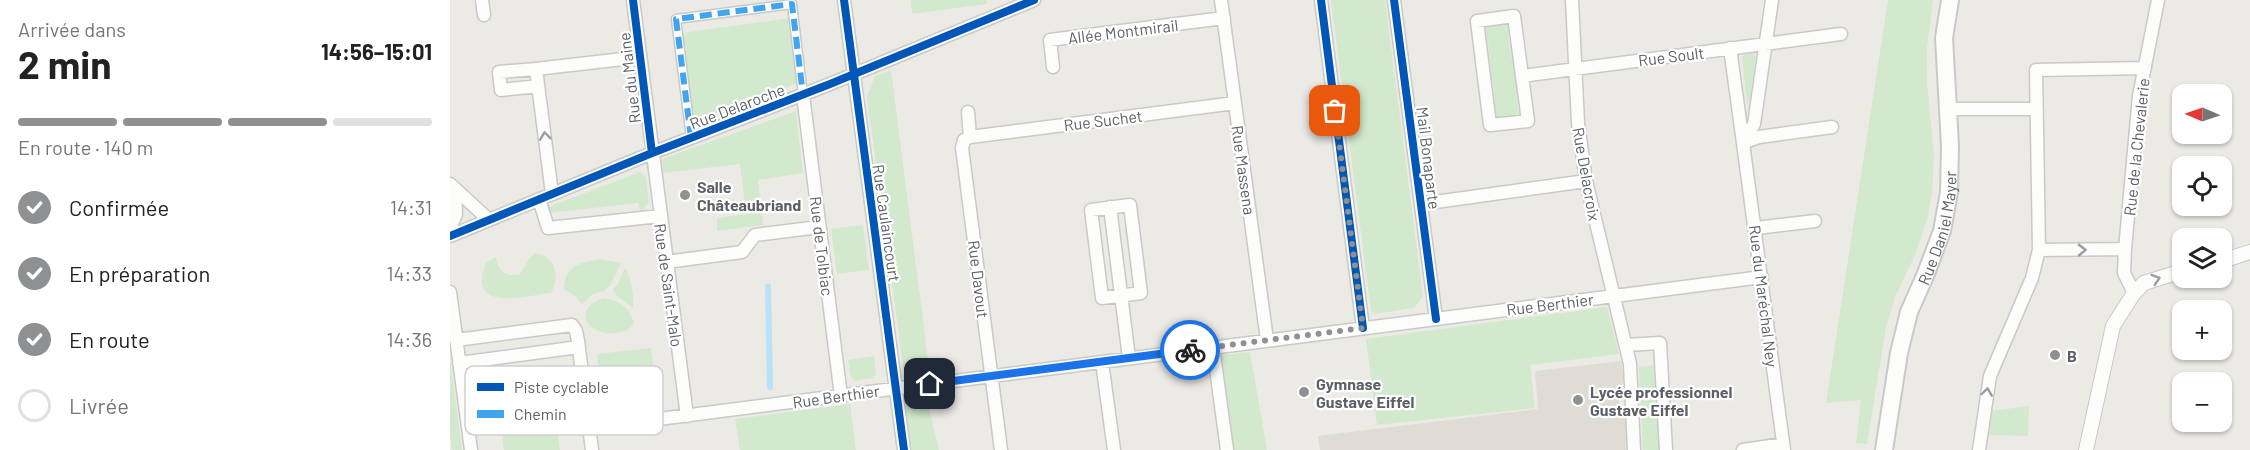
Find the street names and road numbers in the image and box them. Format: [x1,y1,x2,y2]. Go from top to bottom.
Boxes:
street label: Allée Montmirail [1067,15,1179,47]
street label: Rue du Maine [614,32,644,124]
street label: Rue Soult [1637,43,1705,69]
street label: Rue de la Chevalerie [2119,77,2153,217]
street label: Rue Delaroche [687,79,787,133]
street label: Rue Suchet [1063,106,1143,134]
street label: Mail Bonaparte [1413,106,1445,210]
street label: Rue Massena [1228,124,1260,216]
street label: Rue Delacroix [1569,126,1605,223]
street label: Rue Caulaincourt [869,163,905,283]
street label: Rue Daniel Mayer [1913,170,1959,288]
street label: Rue de Tolbiac [806,195,838,297]
street label: Rue de Saint-Malo [651,222,687,348]
street label: Rue du Maréchal Ney [1746,224,1782,369]
street label: Rue Davout [965,239,993,319]
street label: Rue Berthier [1505,289,1595,319]
street label: Rue Berthier [791,380,881,412]

